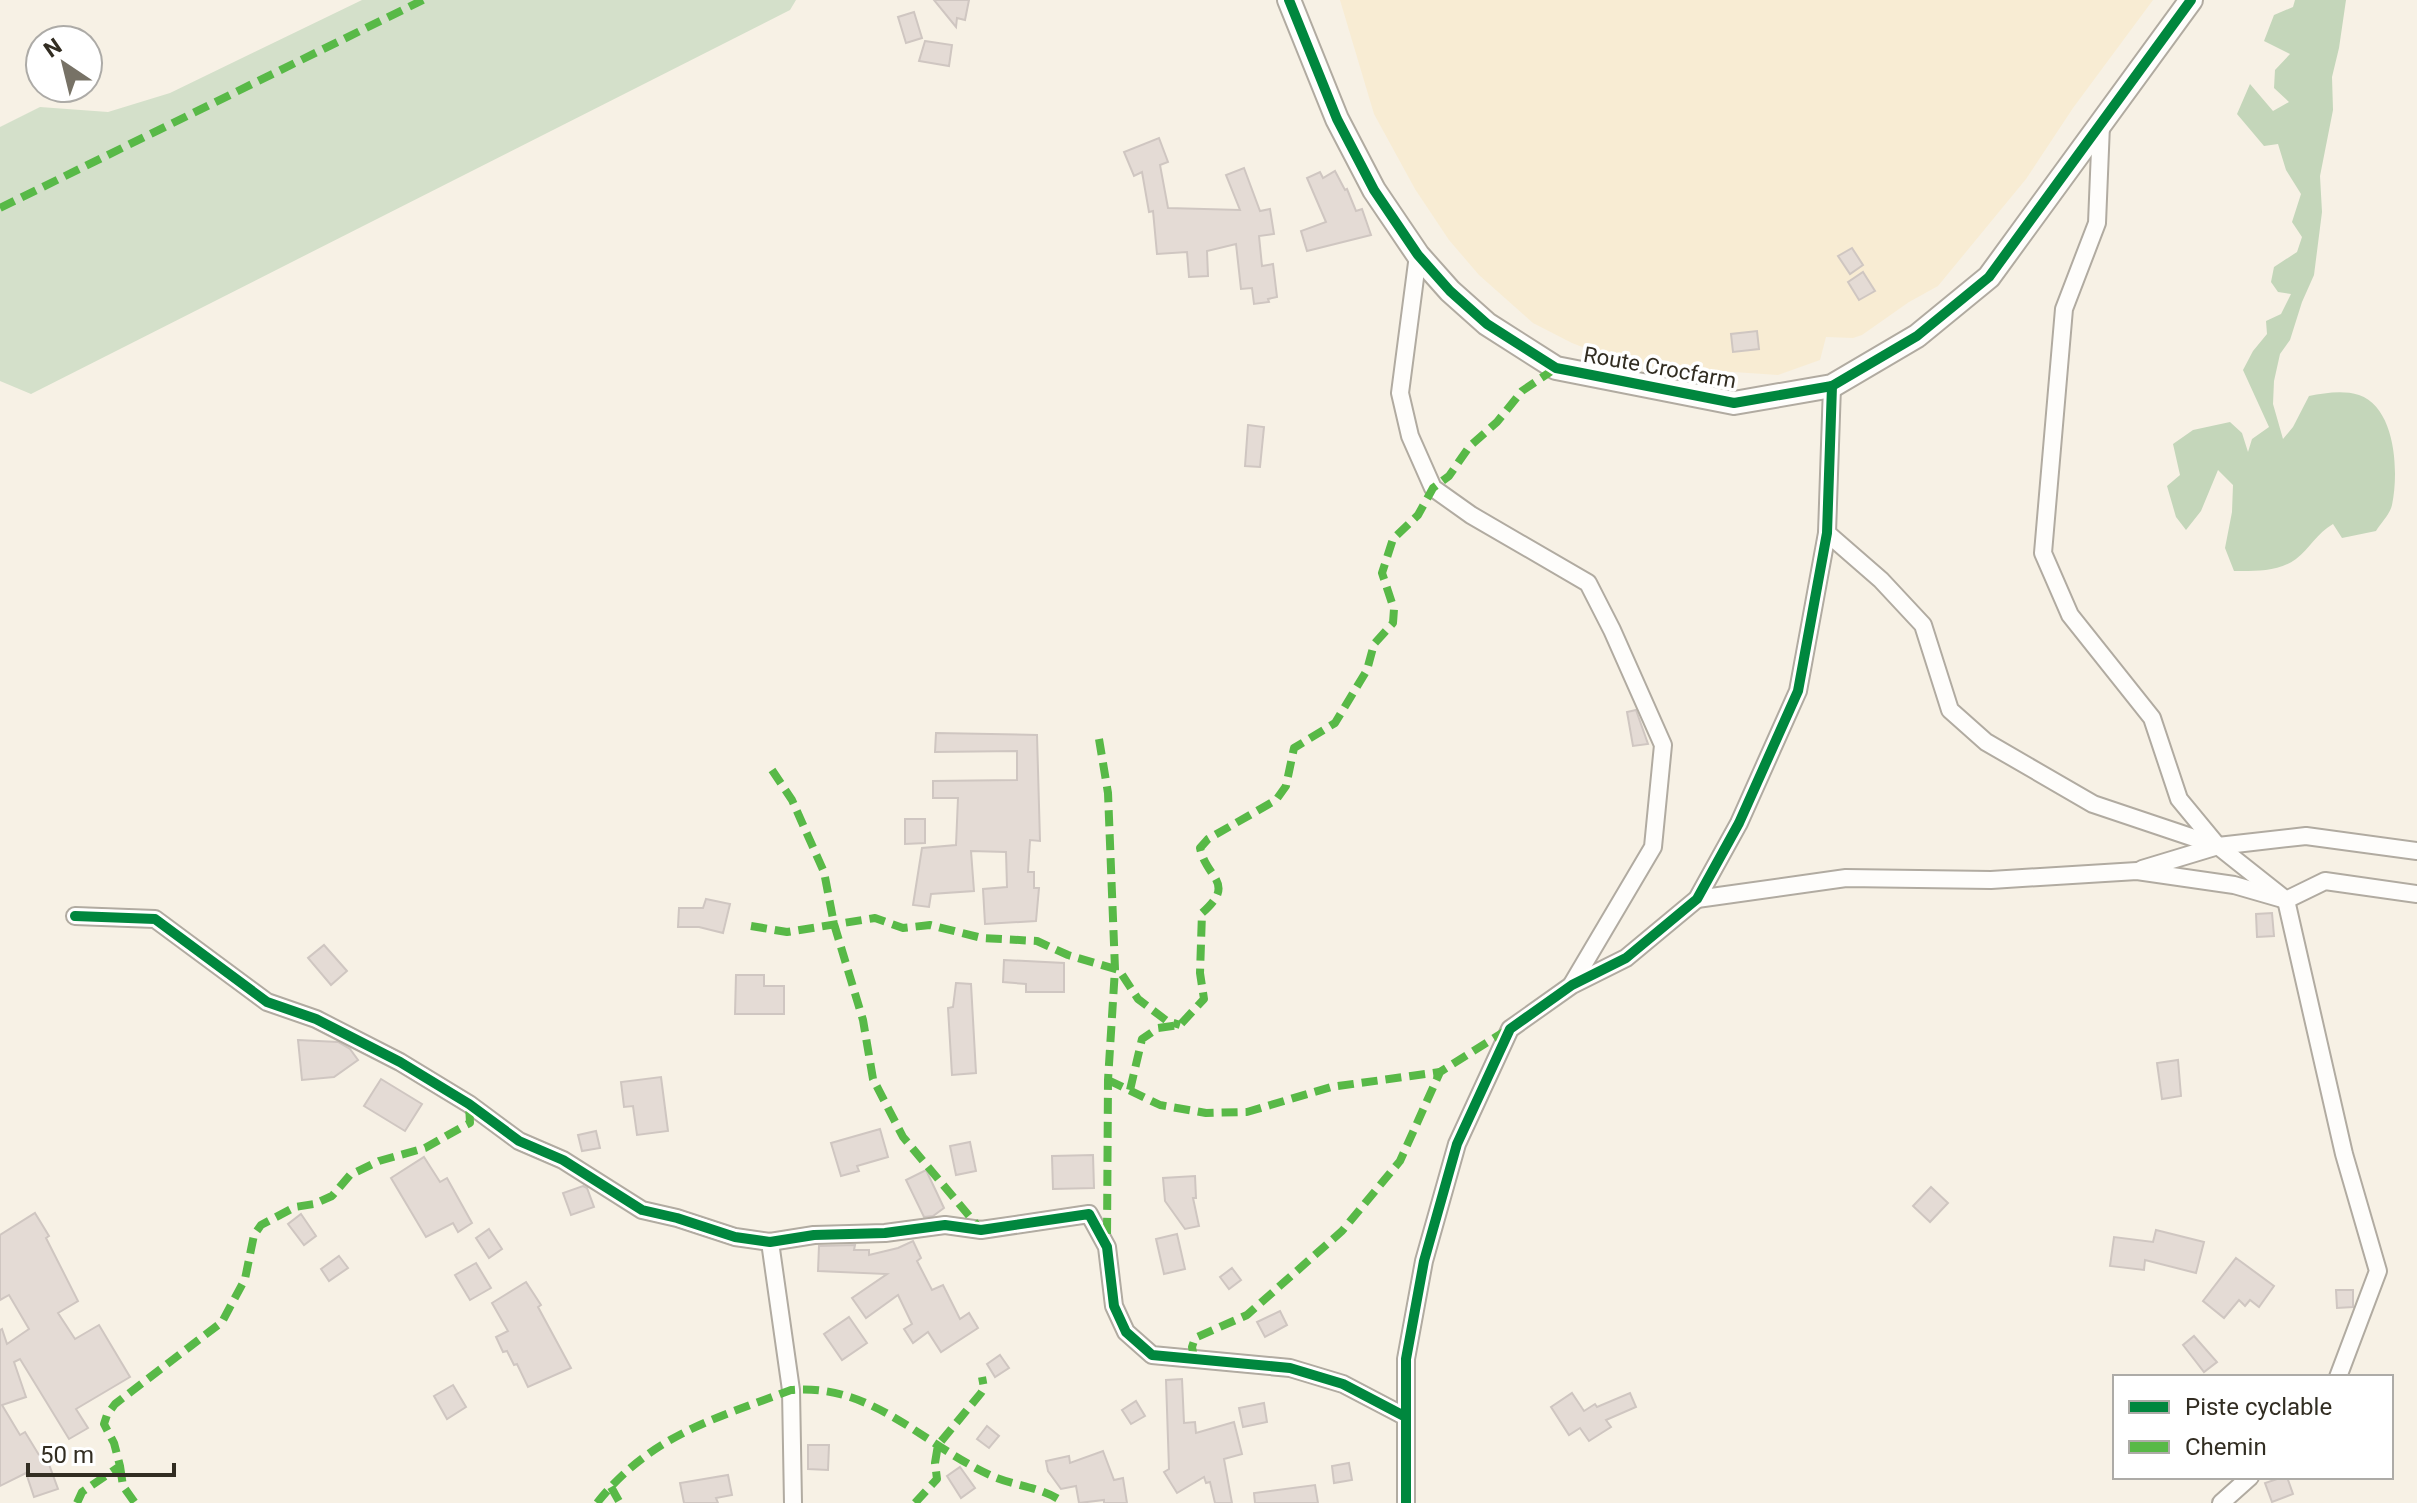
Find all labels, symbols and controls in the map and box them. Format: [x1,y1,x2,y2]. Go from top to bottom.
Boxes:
north arrow [24,24,104,104]
text: N [39,33,66,63]
street label: Route Crocfarm [1582,342,1738,393]
legend [2113,1375,2393,1479]
text: Piste cyclable [2185,1393,2332,1421]
scale bar [28,1427,174,1477]
text: Chemin [2185,1433,2267,1461]
text: 50 m [40,1441,94,1469]

